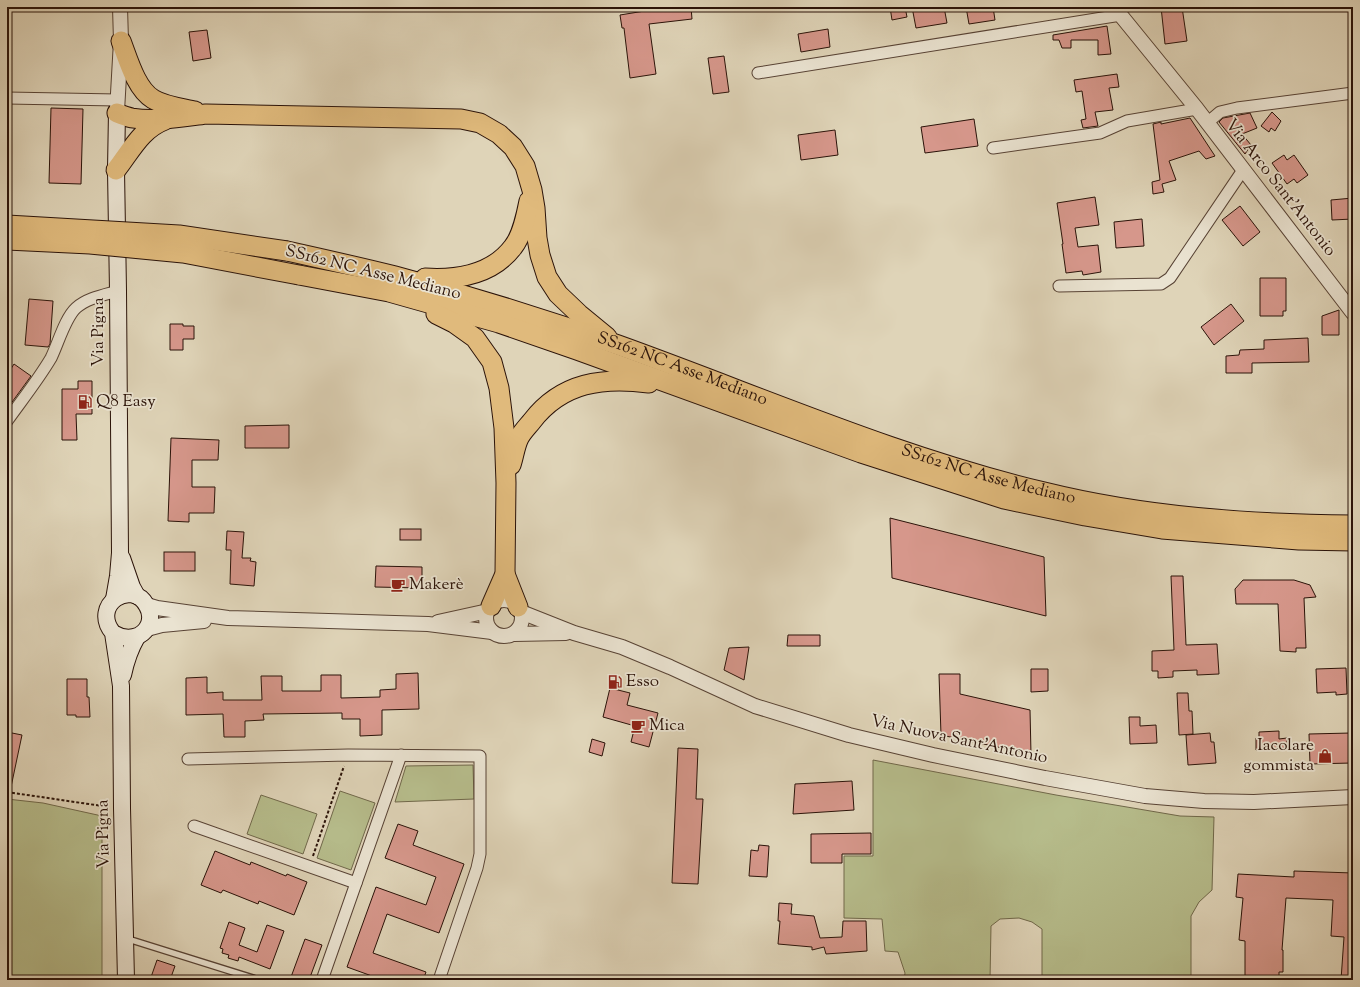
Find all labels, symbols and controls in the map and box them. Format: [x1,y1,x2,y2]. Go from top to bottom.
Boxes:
street label: Via Arco Sant'Antonio [1219,114,1341,262]
street label: SS162 NC Asse Mediano [283,240,463,306]
street label: Via Pigna [87,297,111,367]
street label: SS162 NC Asse Mediano [594,327,771,412]
place label: Q8 Easy [96,390,156,414]
fuel station icon: Q8 Easy [77,394,93,410]
street label: SS162 NC Asse Mediano [898,439,1078,511]
place label: Makerè [409,573,464,597]
cafe icon: Makerè [390,577,406,593]
place label: Esso [626,670,659,694]
fuel station icon: Esso [607,674,623,690]
street label: Via Nuova Sant'Antonio [868,709,1050,771]
place label: Mica [649,714,685,738]
cafe icon: Mica [630,718,646,734]
place label: Iacolare gommista [1243,734,1314,778]
shop icon: Iacolare gommista [1317,748,1333,764]
street label: Via Pigna [91,799,117,869]

